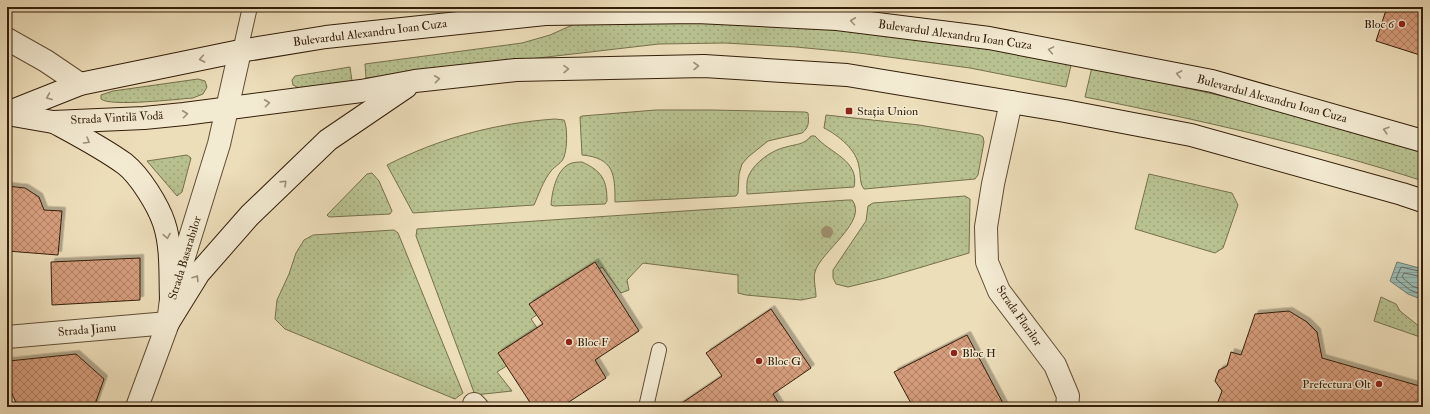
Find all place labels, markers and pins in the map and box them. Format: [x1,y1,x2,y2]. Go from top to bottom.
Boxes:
place label: Bloc 6 [1364,17,1395,32]
marker: Bloc 6 [1397,19,1407,29]
place label: Stația Union [857,104,918,119]
marker: Stația Union [844,106,854,116]
place label: Bloc F [577,335,609,350]
marker: Bloc F [564,337,574,347]
place label: Bloc H [962,346,996,361]
marker: Bloc H [949,348,959,358]
place label: Bloc G [767,354,801,369]
marker: Bloc G [754,356,764,366]
place label: Prefectura Olt [1302,377,1371,392]
marker: Prefectura Olt [1374,379,1384,389]

